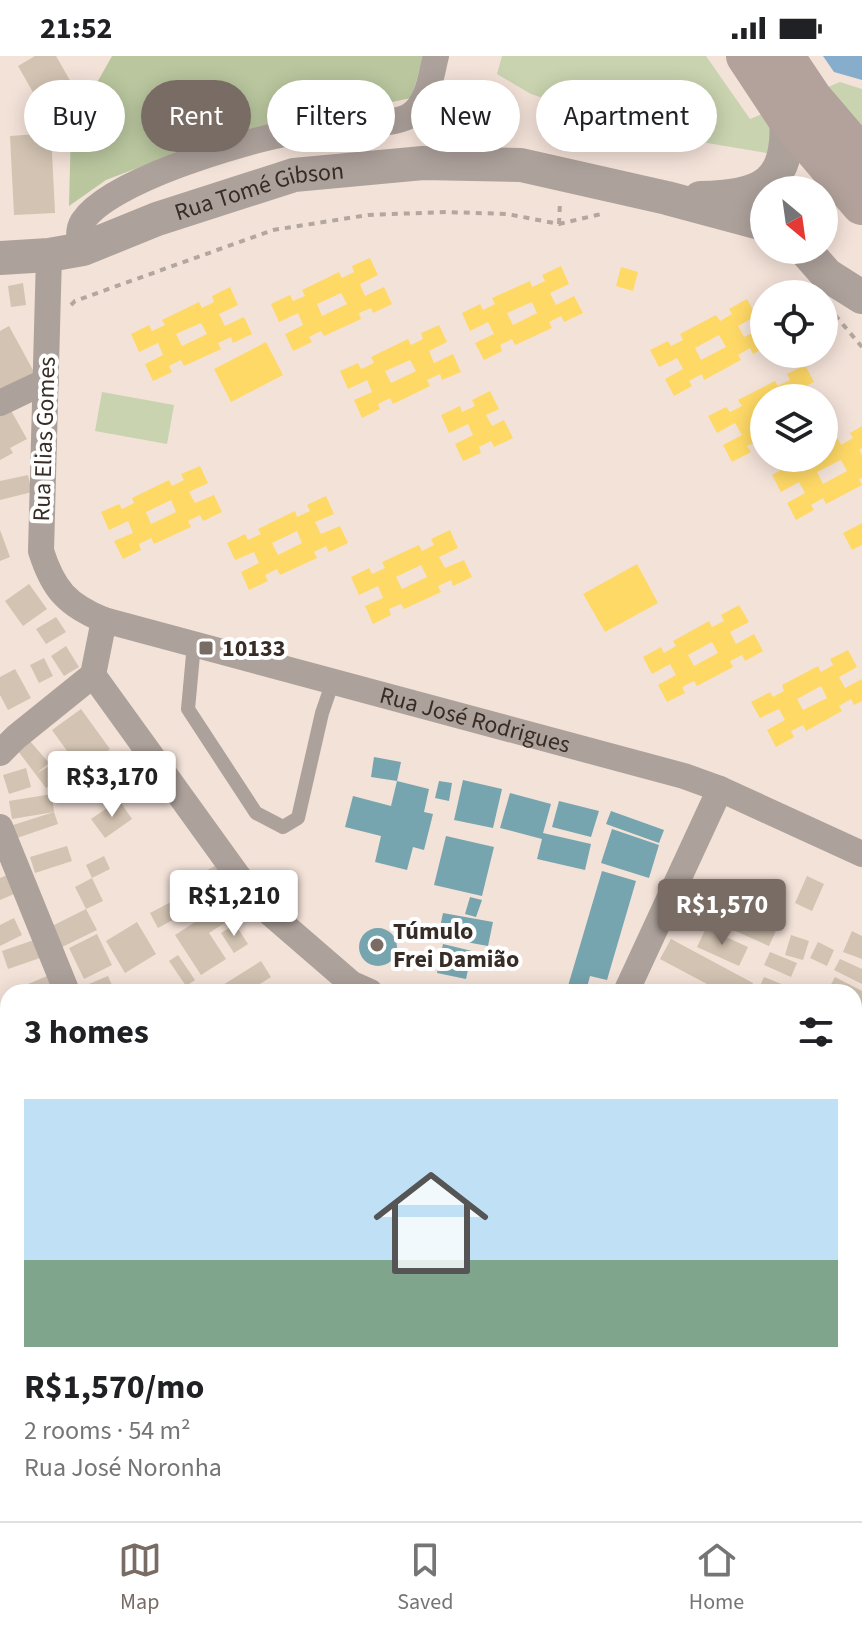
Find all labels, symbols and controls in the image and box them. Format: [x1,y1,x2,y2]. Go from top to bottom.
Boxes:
text: 21:52 [40,7,112,50]
chip: Buy [24,80,125,152]
chip: Rent [141,80,251,152]
chip: Filters [267,80,395,152]
chip: New [411,80,520,152]
chip: Apartment [536,80,717,152]
street label: Rua Tomé Gibson [170,153,345,230]
north arrow [750,176,838,264]
map controls [750,176,838,472]
button: locate [750,280,838,368]
street label: Rua Elias Gomes [24,356,65,522]
button: layers [750,384,838,472]
place label: 10133 [222,631,285,666]
marker: 10133 [197,639,215,657]
street label: Rua José Rodrigues [376,678,574,763]
pin: R$3,170 [38,751,186,819]
text: R$3,170 [66,758,158,795]
pin: R$1,210 [160,870,308,938]
text: R$1,210 [188,877,280,914]
pin: R$1,570 [648,879,796,947]
text: R$1,570 [676,886,768,923]
place label: Túmulo Frei Damião [393,914,519,977]
marker: Túmulo Frei Damião [368,936,386,954]
text: 3 homes [24,1008,149,1057]
icon: filters [794,1010,838,1054]
icon: home [359,1151,503,1295]
text: R$1,570/mo [24,1363,204,1412]
text: 2 rooms · 54 m² [24,1412,191,1449]
text: Rua José Noronha [24,1449,222,1486]
tab: Map [118,1538,162,1618]
tab: Saved [397,1538,453,1618]
tab: Home [689,1538,744,1618]

